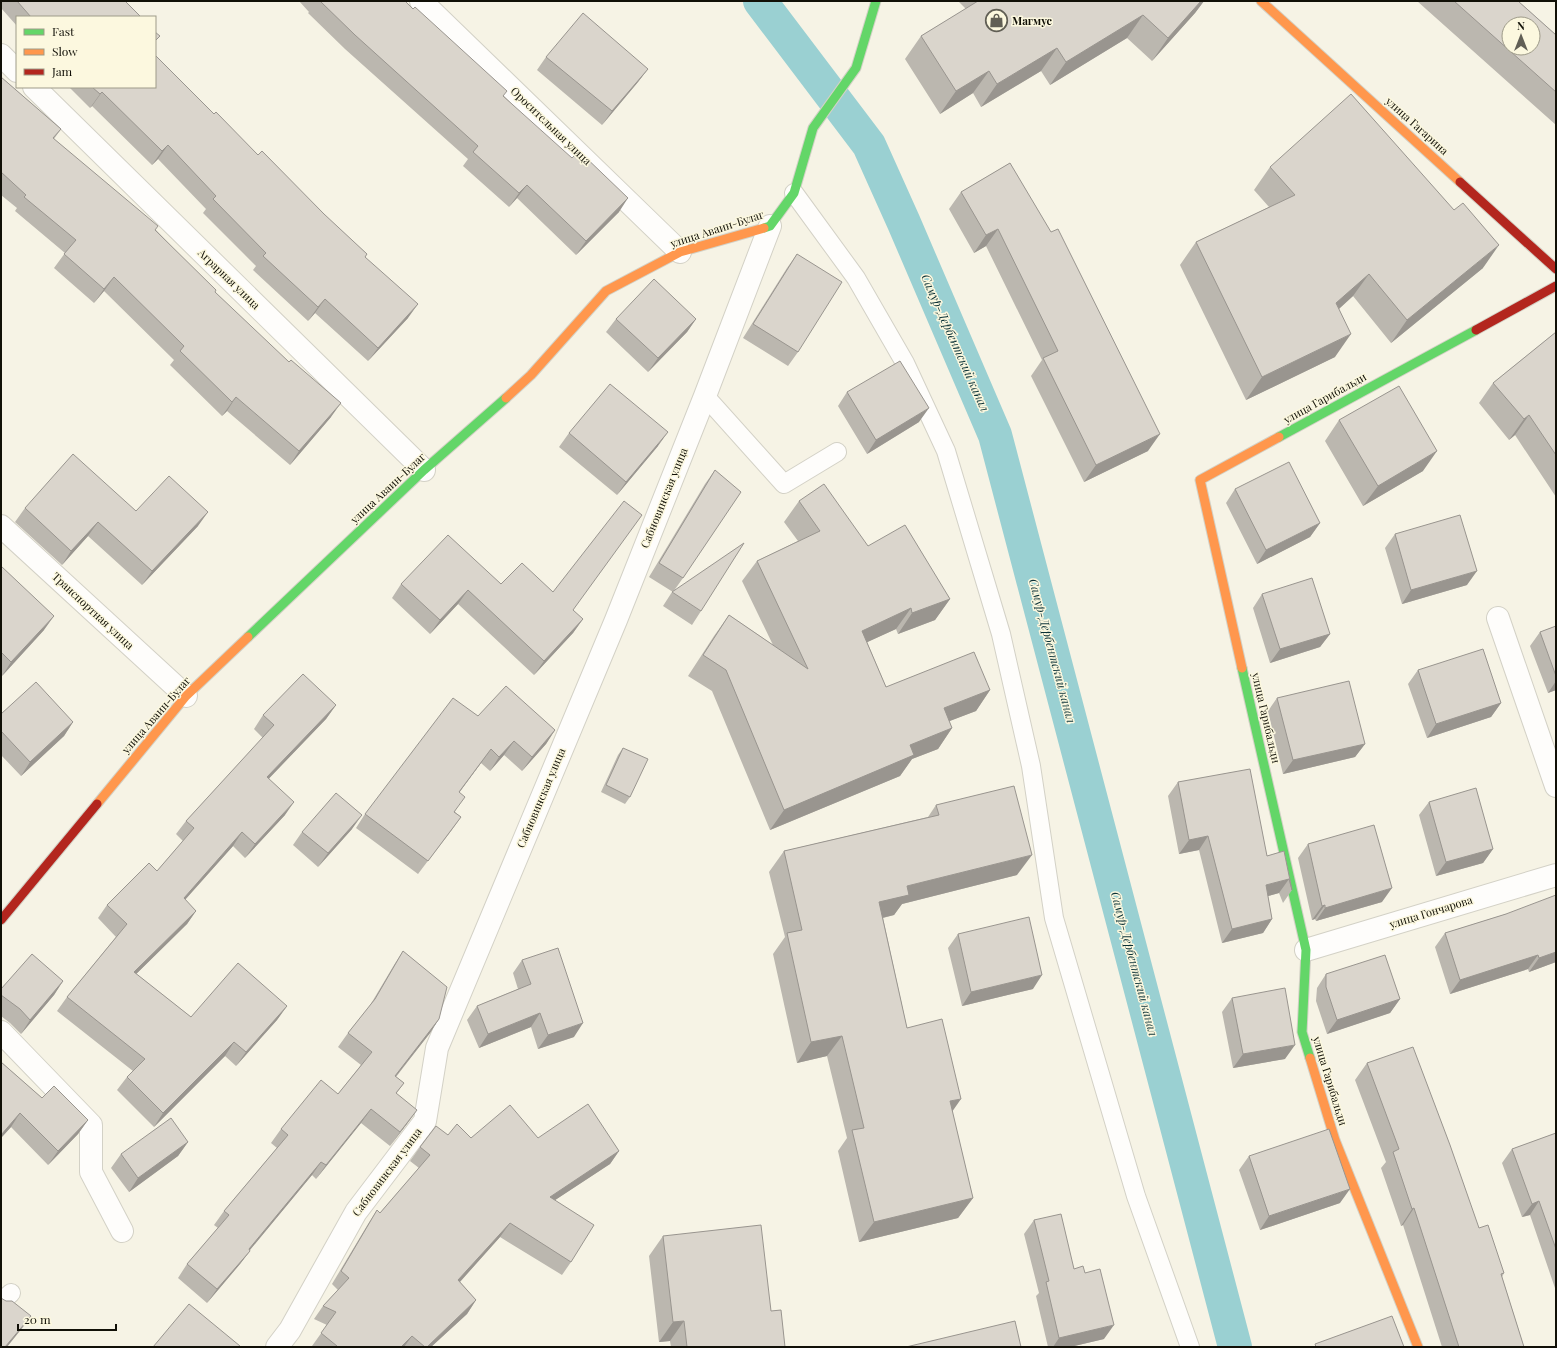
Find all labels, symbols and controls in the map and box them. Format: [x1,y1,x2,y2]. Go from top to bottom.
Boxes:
shop icon: Магмус [984,8,1010,34]
place label: Магмус [1012,13,1053,28]
legend [16,16,156,88]
north arrow [1501,16,1541,56]
text: N [1517,18,1525,33]
text: Fast [52,23,75,39]
text: Slow [52,43,78,59]
text: Jam [51,63,73,79]
street label: Оросительная улица [508,83,595,168]
street label: улица Гагарина [1382,93,1452,158]
street label: улица Аваин-Булаг [667,206,765,251]
street label: Аграрная улица [194,244,264,312]
water label: Самур-Дербентский канал [918,271,994,414]
street label: улица Гарибальди [1280,369,1369,427]
street label: Сабновинская улица [637,445,691,550]
street label: улица Аваин-Булаг [346,449,428,527]
street label: Транспортная улица [49,569,138,653]
water label: Самур-Дербентский канал [1026,577,1080,725]
street label: улица Гарибальди [1249,670,1284,765]
street label: улица Аваин-Булаг [117,673,193,757]
street label: Сабновинская улица [513,745,569,850]
water label: Самур-Дербентский канал [1108,890,1162,1038]
street label: улица Гончарова [1387,892,1475,932]
street label: улица Гарибальди [1309,1033,1351,1127]
street label: Сабновинская улица [348,1124,425,1219]
scale bar [18,1306,116,1332]
text: 20 m [24,1311,51,1327]

